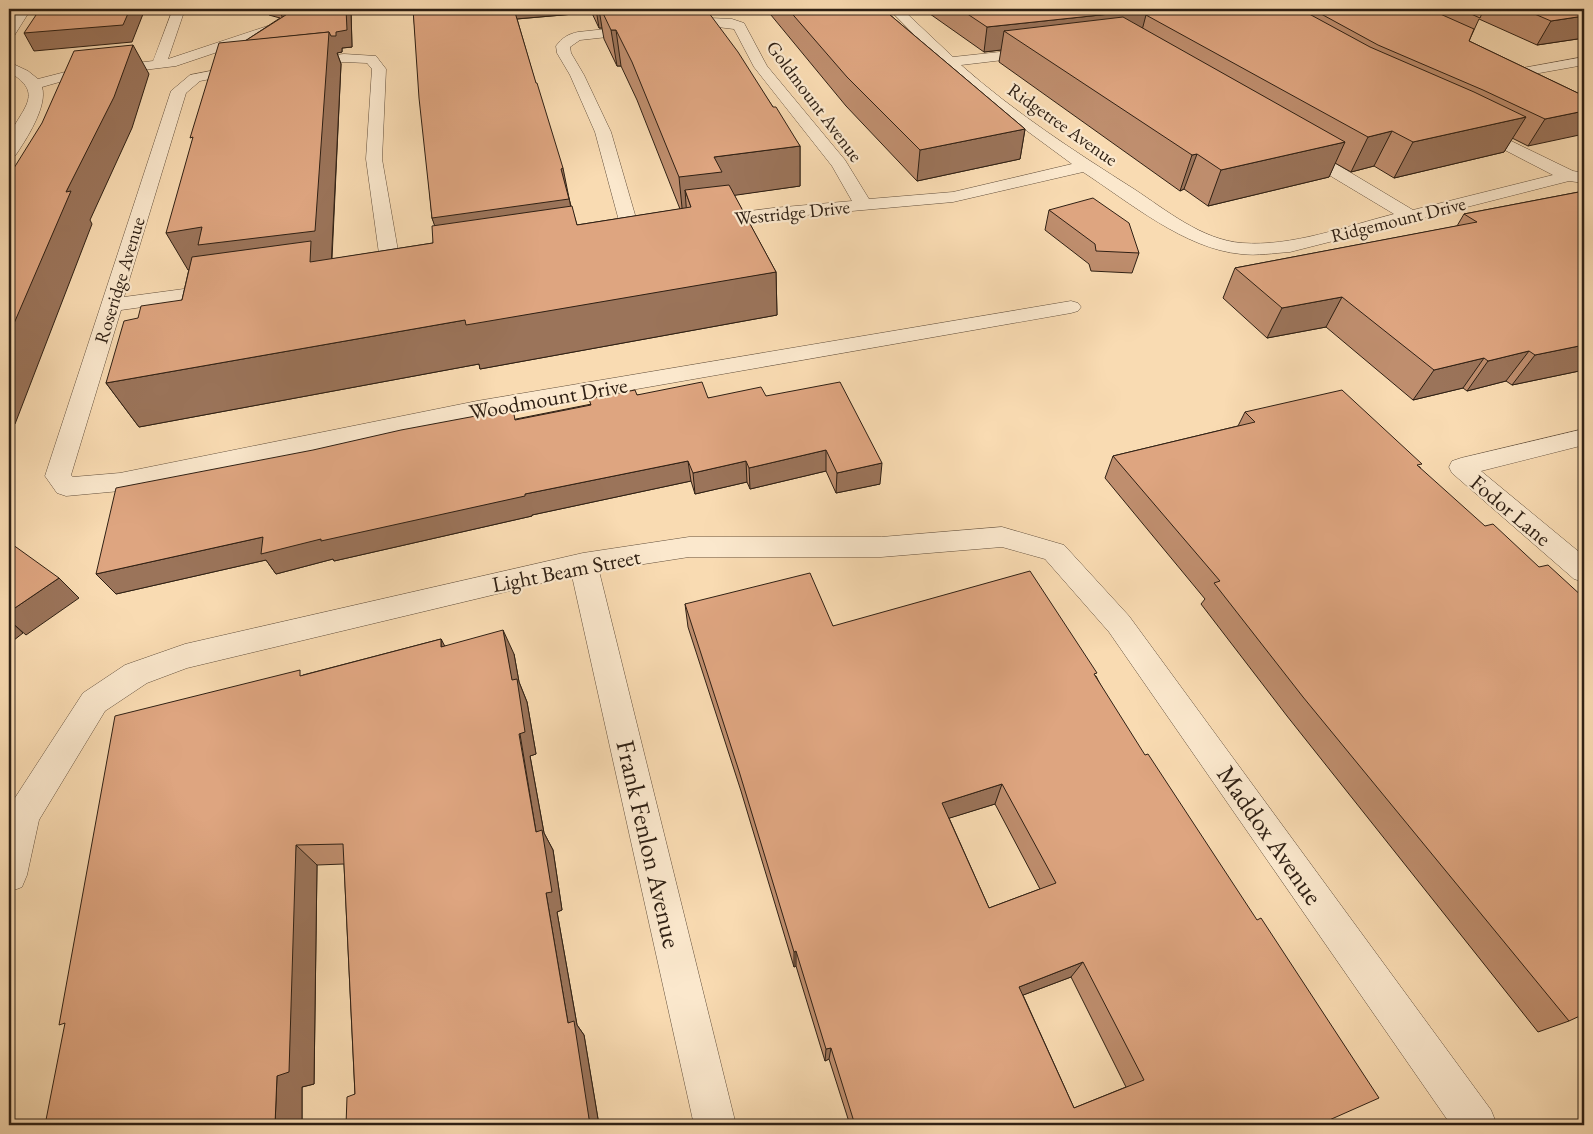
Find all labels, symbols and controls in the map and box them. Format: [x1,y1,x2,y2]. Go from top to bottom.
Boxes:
street label: Goldmount Avenue [761,36,868,167]
street label: Ridgetree Avenue [1003,77,1123,172]
street label: Ridgemount Drive [1328,191,1468,248]
street label: Westridge Drive [733,194,851,231]
street label: Roseridge Avenue [88,214,151,346]
street label: Woodmount Drive [467,370,630,427]
street label: Fodor Lane [1464,468,1558,553]
street label: Light Beam Street [489,542,643,599]
street label: Frank Fenlon Avenue [609,737,689,951]
street label: Maddox Avenue [1209,759,1331,911]

